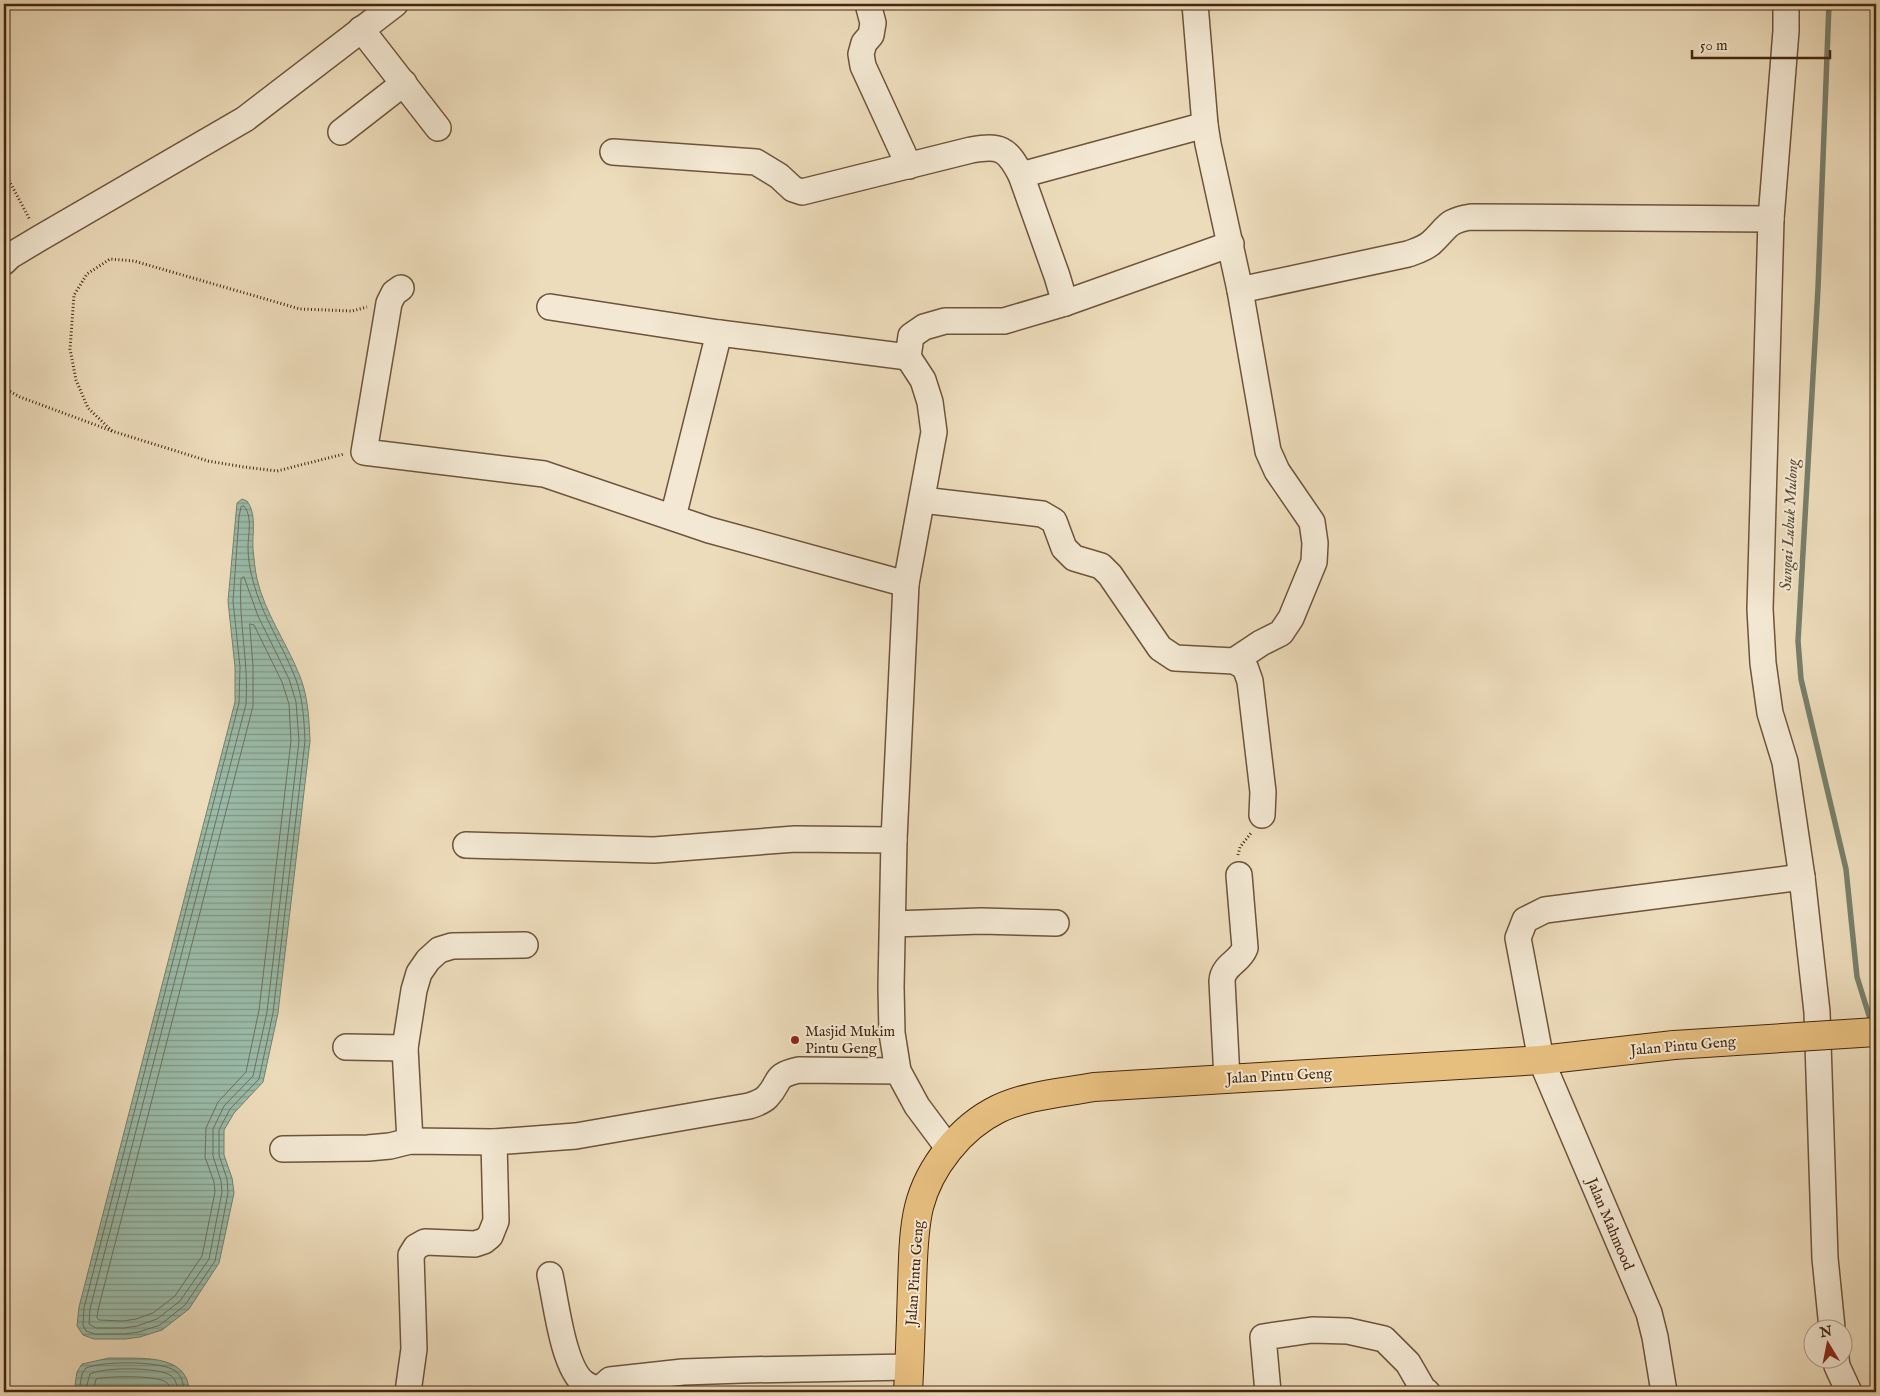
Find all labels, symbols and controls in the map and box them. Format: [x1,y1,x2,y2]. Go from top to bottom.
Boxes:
scale bar [1692,28,1830,60]
text: 50 m [1700,36,1728,55]
water label: Sungai Lubuk Mulong [1777,458,1803,591]
place label: Masjid Mukim Pintu Geng [805,1022,895,1058]
street label: Jalan Pintu Geng [1627,1032,1737,1060]
marker: Masjid Mukim Pintu Geng [789,1034,801,1046]
street label: Jalan Pintu Geng [1224,1064,1333,1088]
street label: Jalan Mahmood [1581,1173,1638,1274]
street label: Jalan Pintu Geng [902,1219,928,1328]
north arrow [1802,1318,1852,1368]
text: N [1817,1322,1833,1342]

